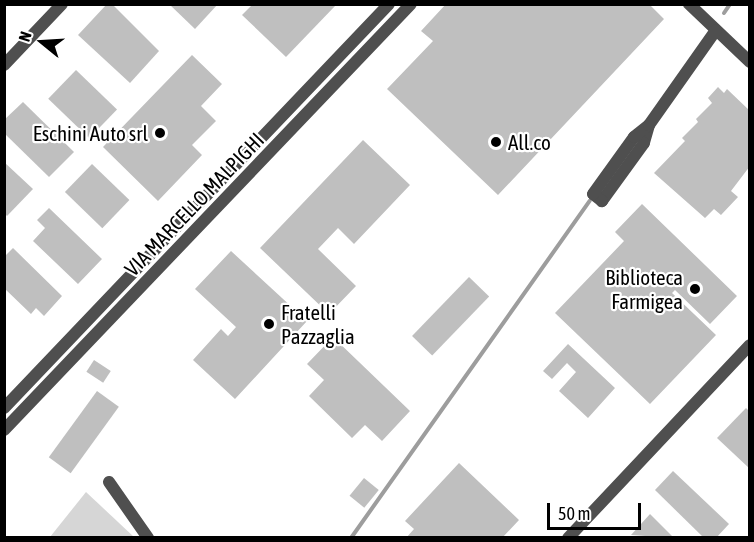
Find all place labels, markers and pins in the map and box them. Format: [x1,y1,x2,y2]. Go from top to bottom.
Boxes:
place label: Eschini Auto srl [33,120,148,146]
marker: Eschini Auto srl [153,126,167,140]
place label: All.co [508,129,551,155]
marker: All.co [489,135,503,149]
place label: Biblioteca Farmigea [605,264,683,314]
marker: Biblioteca Farmigea [688,282,702,296]
place label: Fratelli Pazzaglia [281,299,355,349]
marker: Fratelli Pazzaglia [262,317,276,331]

